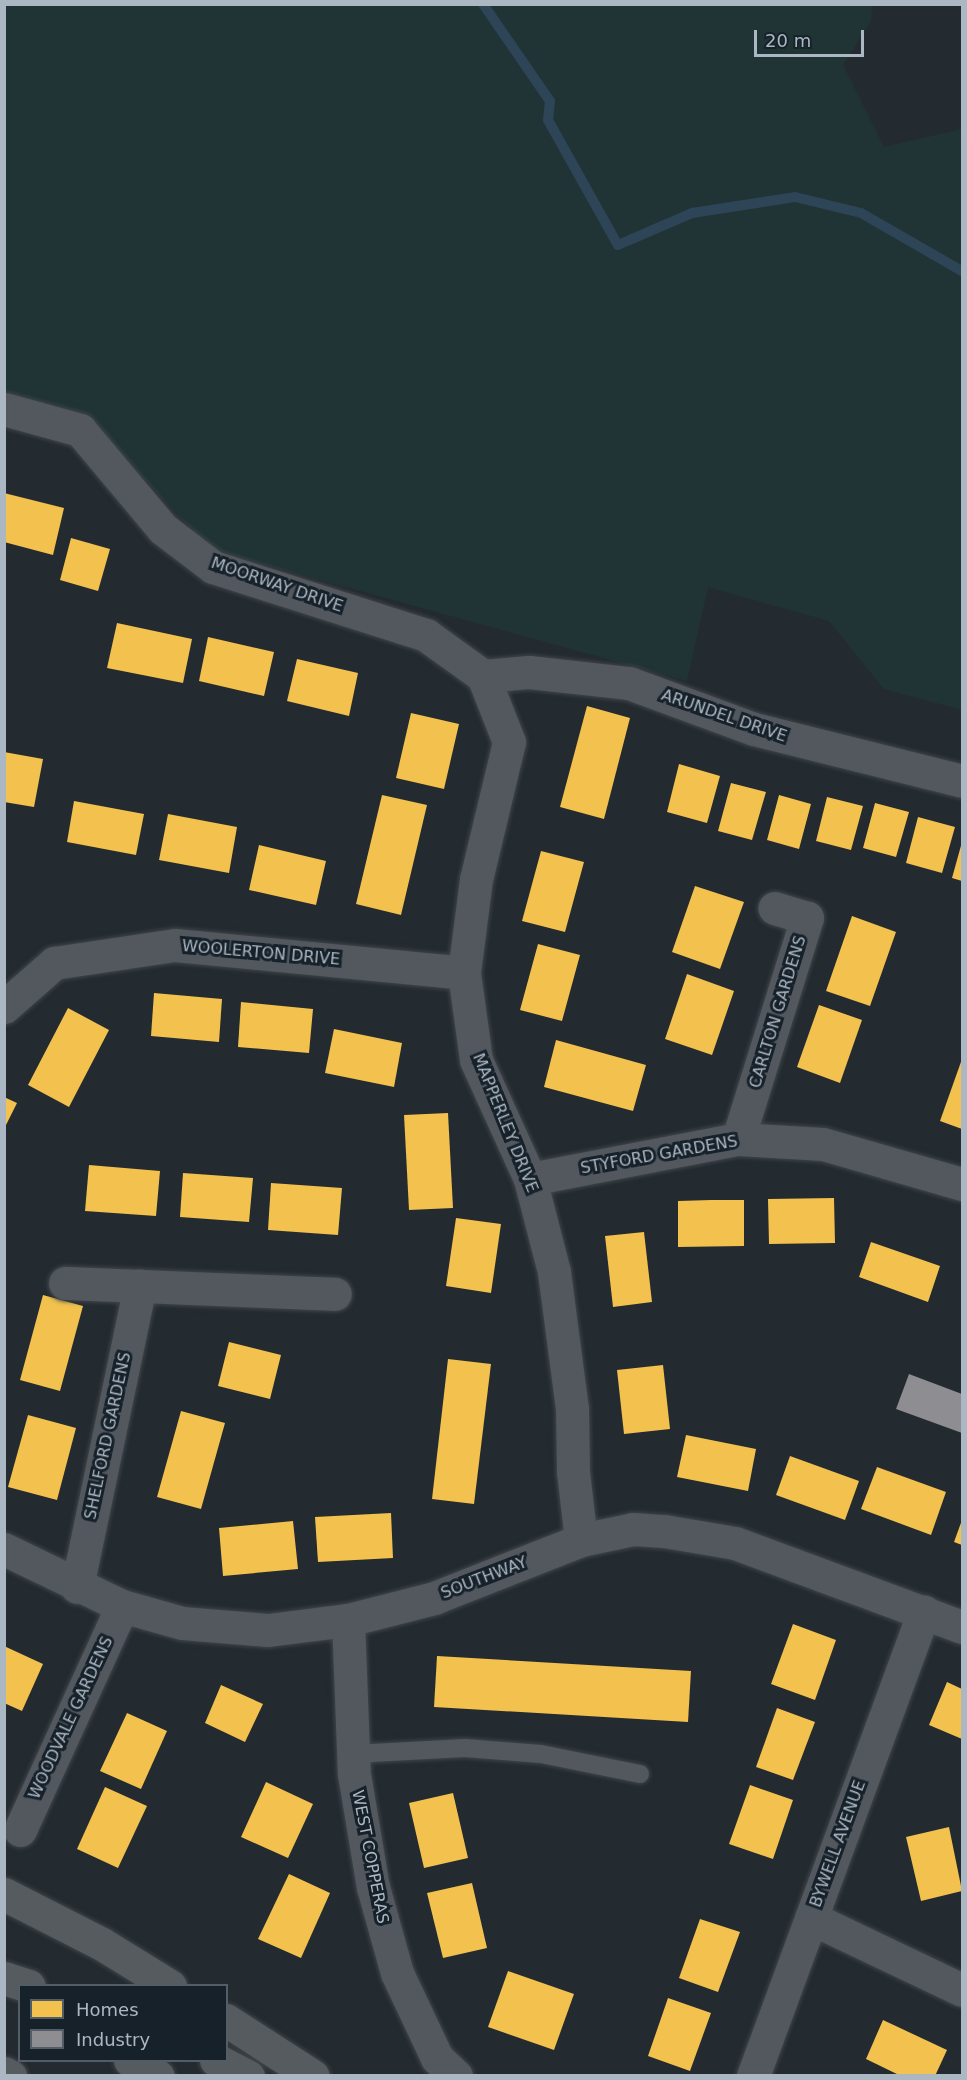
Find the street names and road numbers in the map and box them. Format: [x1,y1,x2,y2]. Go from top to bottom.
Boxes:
street label: MOORWAY DRIVE [209,553,345,617]
street label: ARUNDEL DRIVE [659,686,789,746]
street label: CARLTON GARDENS [746,933,810,1091]
street label: WOOLERTON DRIVE [181,937,341,969]
street label: MAPPERLEY DRIVE [468,1051,542,1195]
street label: STYFORD GARDENS [579,1132,739,1178]
street label: SHELFORD GARDENS [81,1351,135,1521]
street label: SOUTHWAY [438,1553,530,1603]
street label: WOODVALE GARDENS [25,1634,117,1802]
street label: BYWELL AVENUE [806,1778,870,1910]
street label: WEST COPPERAS [348,1789,392,1925]

